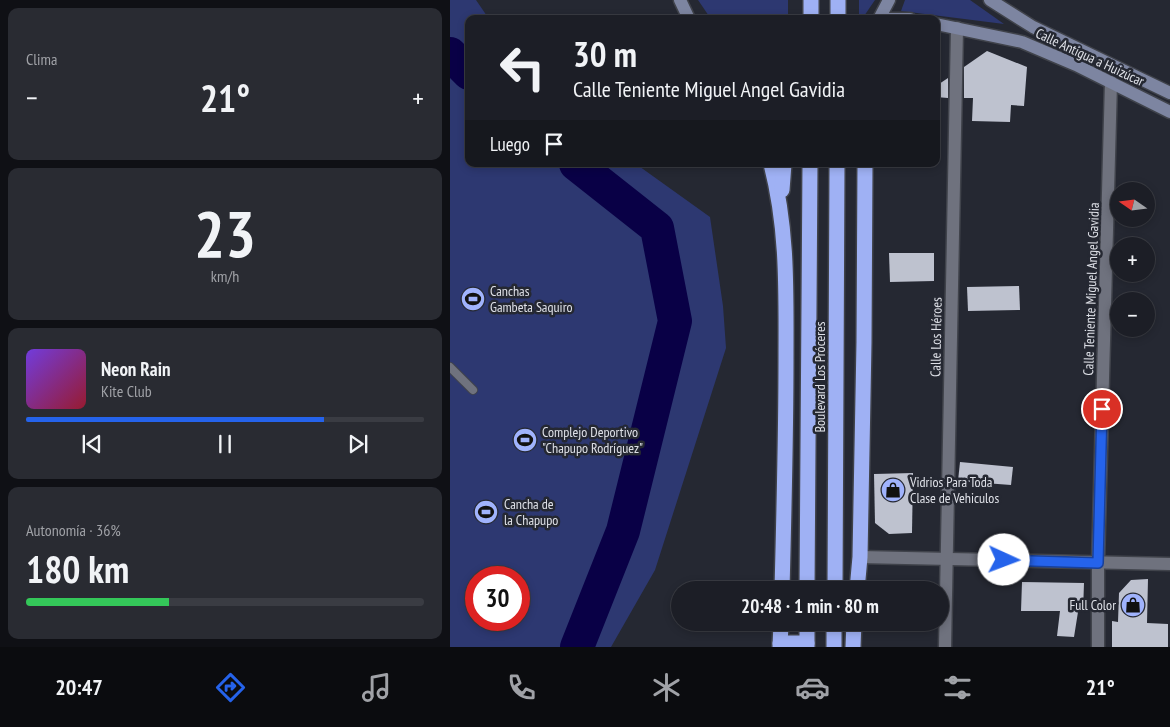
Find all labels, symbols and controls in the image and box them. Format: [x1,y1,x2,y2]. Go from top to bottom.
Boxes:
street label: Calle Antigua a Huizúcar [1033,24,1147,90]
text: 30 m [573,31,637,77]
icon: left [490,35,555,100]
text: Clima [26,49,57,69]
text: 21° [200,73,250,122]
text: Calle Teniente Miguel Angel Gavidia [573,75,845,103]
text: − [26,79,38,116]
text: + [412,79,424,116]
icon: arrive [540,130,568,158]
text: Luego [490,132,530,156]
north arrow [1110,182,1155,228]
map controls [1110,182,1155,337]
text: 23 [194,191,256,275]
street label: Calle Teniente Miguel Angel Gavidia [1079,202,1103,376]
button: + [1110,237,1155,282]
text: km/h [211,266,239,286]
place label: Canchas Gambeta Saquiro [490,282,573,316]
sports icon: Canchas Gambeta Saquiro [460,286,486,312]
button: − [1110,292,1155,337]
street label: Calle Los Héroes [926,297,946,377]
street label: Boulevard Los Próceres [811,321,829,433]
text: Neon Rain [101,357,170,381]
text: Kite Club [101,381,152,401]
pin [1081,388,1123,430]
icon: arrive [1088,395,1116,423]
place label: Complejo Deportivo "Chapupo Rodríguez" [542,423,643,457]
sports icon: Complejo Deportivo "Chapupo Rodríguez" [512,427,538,453]
icon: previous [78,430,106,458]
icon: pause [211,430,239,458]
icon: next [344,430,372,458]
place label: Vidrios Para Toda Clase de Vehiculos [909,473,999,507]
shop icon: Vidrios Para Toda Clase de Vehiculos [880,477,906,503]
place label: Cancha de la Chapupo [504,495,558,529]
sports icon: Cancha de la Chapupo [473,499,499,525]
text: Autonomía · 36% [26,520,121,540]
position arrow [977,533,1029,585]
text: 180 km [26,544,129,593]
speed limit sign: 30 [465,566,530,631]
shop icon: Full Color [1120,592,1146,618]
text: 20:48 · 1 min · 80 m [741,594,879,618]
place label: Full Color [1069,596,1116,614]
icon: directions [213,670,248,705]
icon: music [359,670,394,705]
icon: phone [504,670,539,705]
icon: climate [649,670,684,705]
icon: car [795,670,830,705]
icon: filters [940,670,975,705]
text: 20:47 [55,673,103,701]
text: 21° [1086,673,1115,701]

